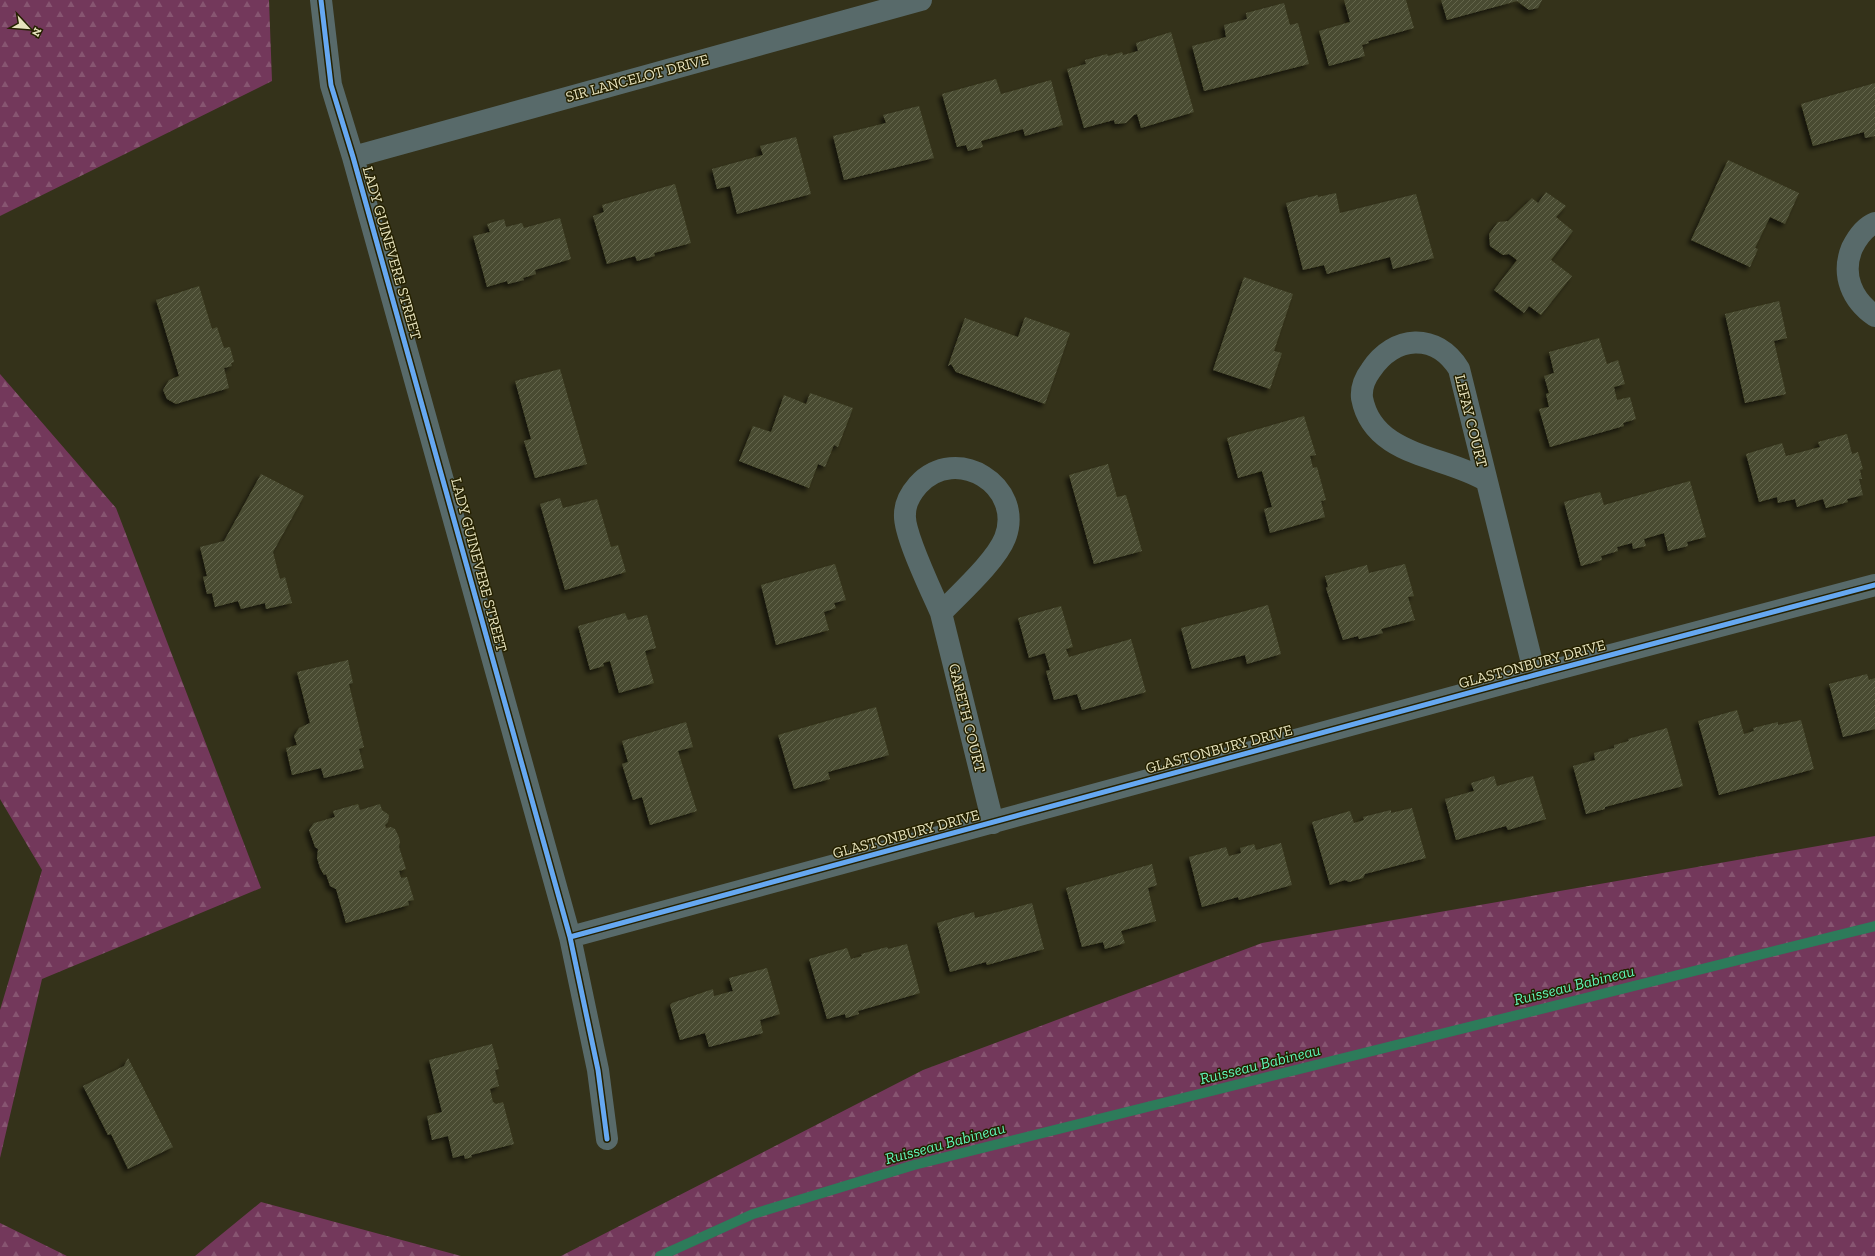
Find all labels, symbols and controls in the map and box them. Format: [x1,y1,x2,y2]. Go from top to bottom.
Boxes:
north arrow [8,8,48,48]
text: N [29,26,44,39]
street label: SIR LANCELOT DRIVE [564,50,711,106]
street label: LADY GUINEVERE STREET [359,164,425,342]
street label: LEFAY COURT [1451,373,1491,469]
street label: LADY GUINEVERE STREET [447,476,511,654]
street label: GLASTONBURY DRIVE [1457,636,1607,692]
street label: GARETH COURT [945,662,989,774]
street label: GLASTONBURY DRIVE [1144,721,1294,777]
street label: GLASTONBURY DRIVE [831,806,981,862]
water label: Ruisseau Babineau [1512,961,1636,1009]
water label: Ruisseau Babineau [1198,1040,1322,1088]
water label: Ruisseau Babineau [883,1118,1007,1168]

